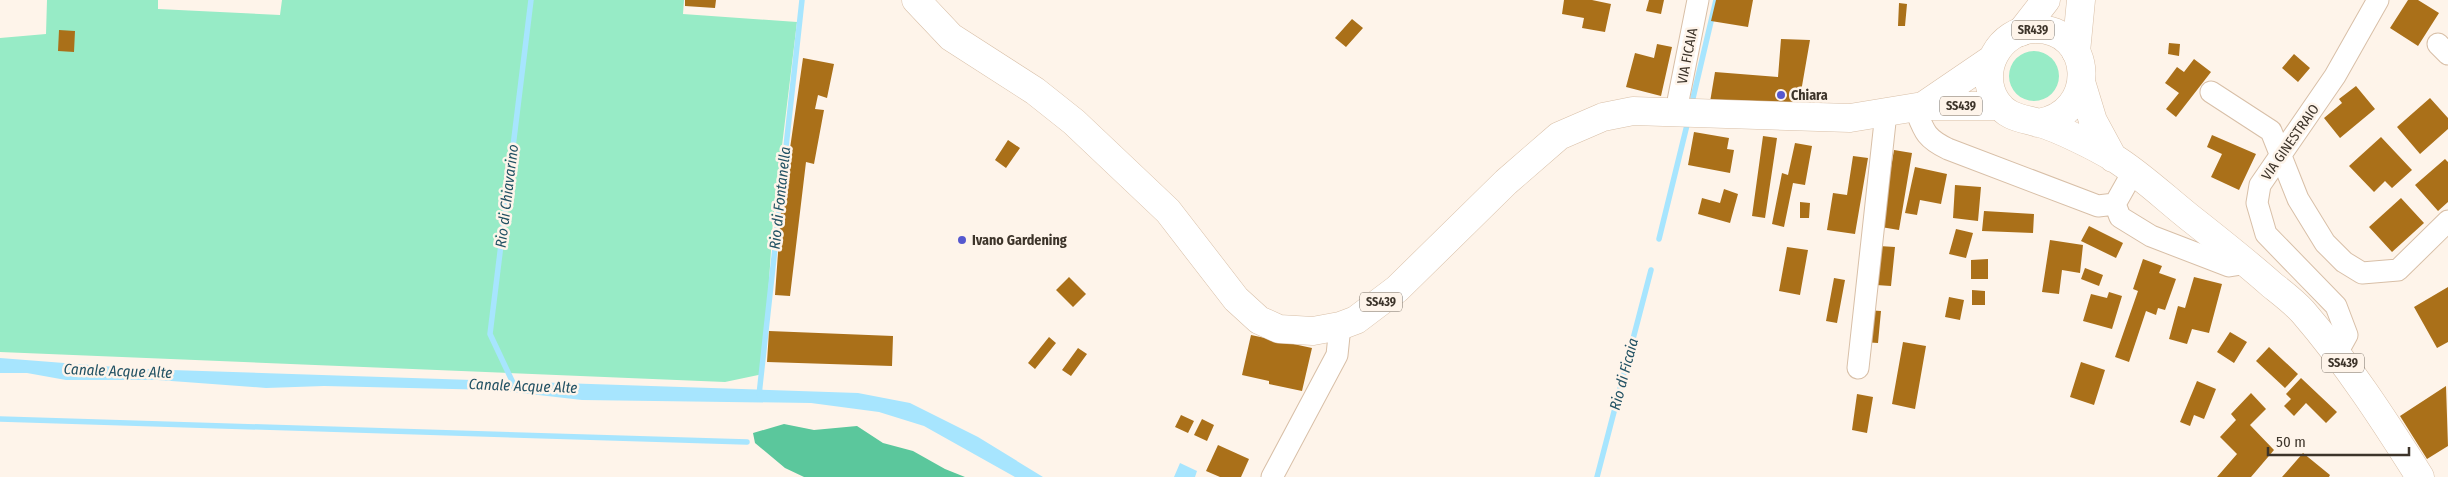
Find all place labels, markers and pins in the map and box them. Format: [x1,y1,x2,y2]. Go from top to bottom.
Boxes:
place label: Chiara [1791,87,1828,104]
marker: Chiara [1775,89,1787,101]
place label: Ivano Gardening [972,232,1067,249]
marker: Ivano Gardening [956,234,968,246]

